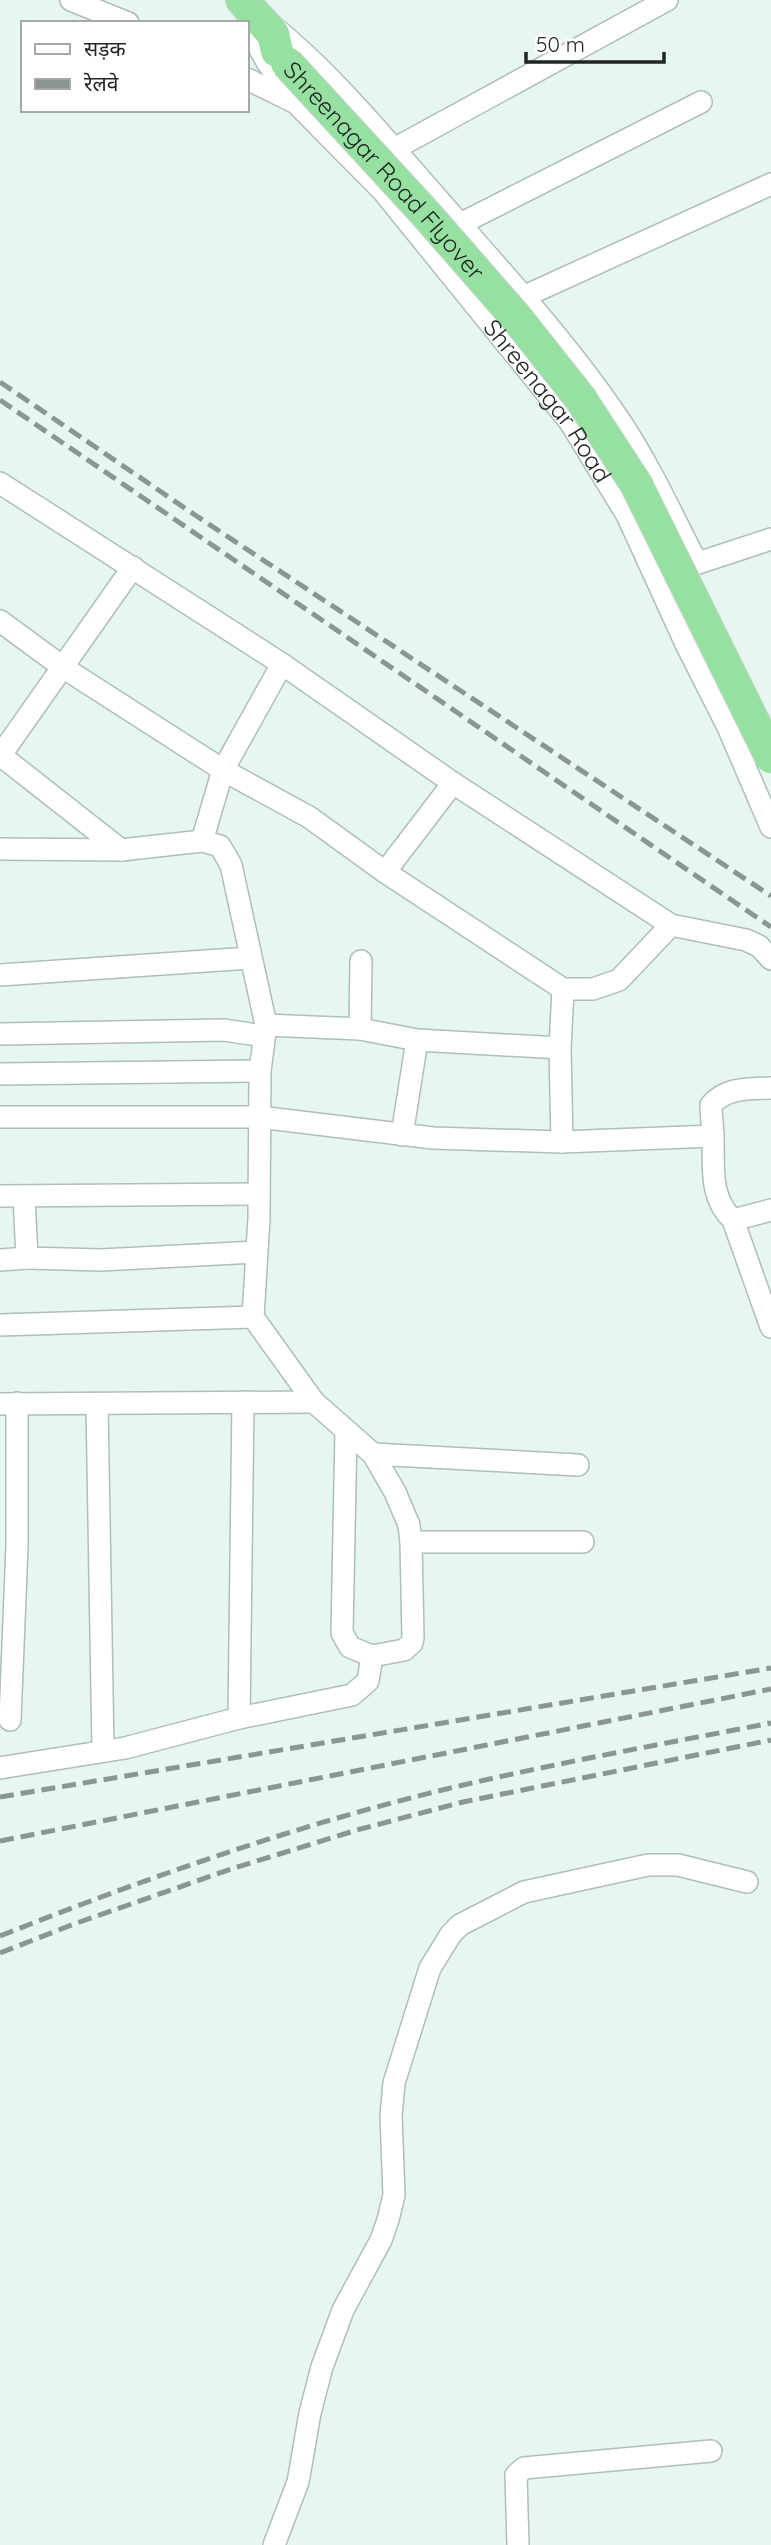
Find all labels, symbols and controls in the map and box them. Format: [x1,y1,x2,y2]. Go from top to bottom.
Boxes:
legend [21,21,248,112]
scale bar [526,21,664,65]
text: 50 m [536,31,585,57]
text: सड़क [84,35,126,61]
street label: Shreenagar Road Flyover [278,55,491,286]
text: रेलवे [83,70,119,96]
street label: Shreenagar Road [478,313,618,488]

